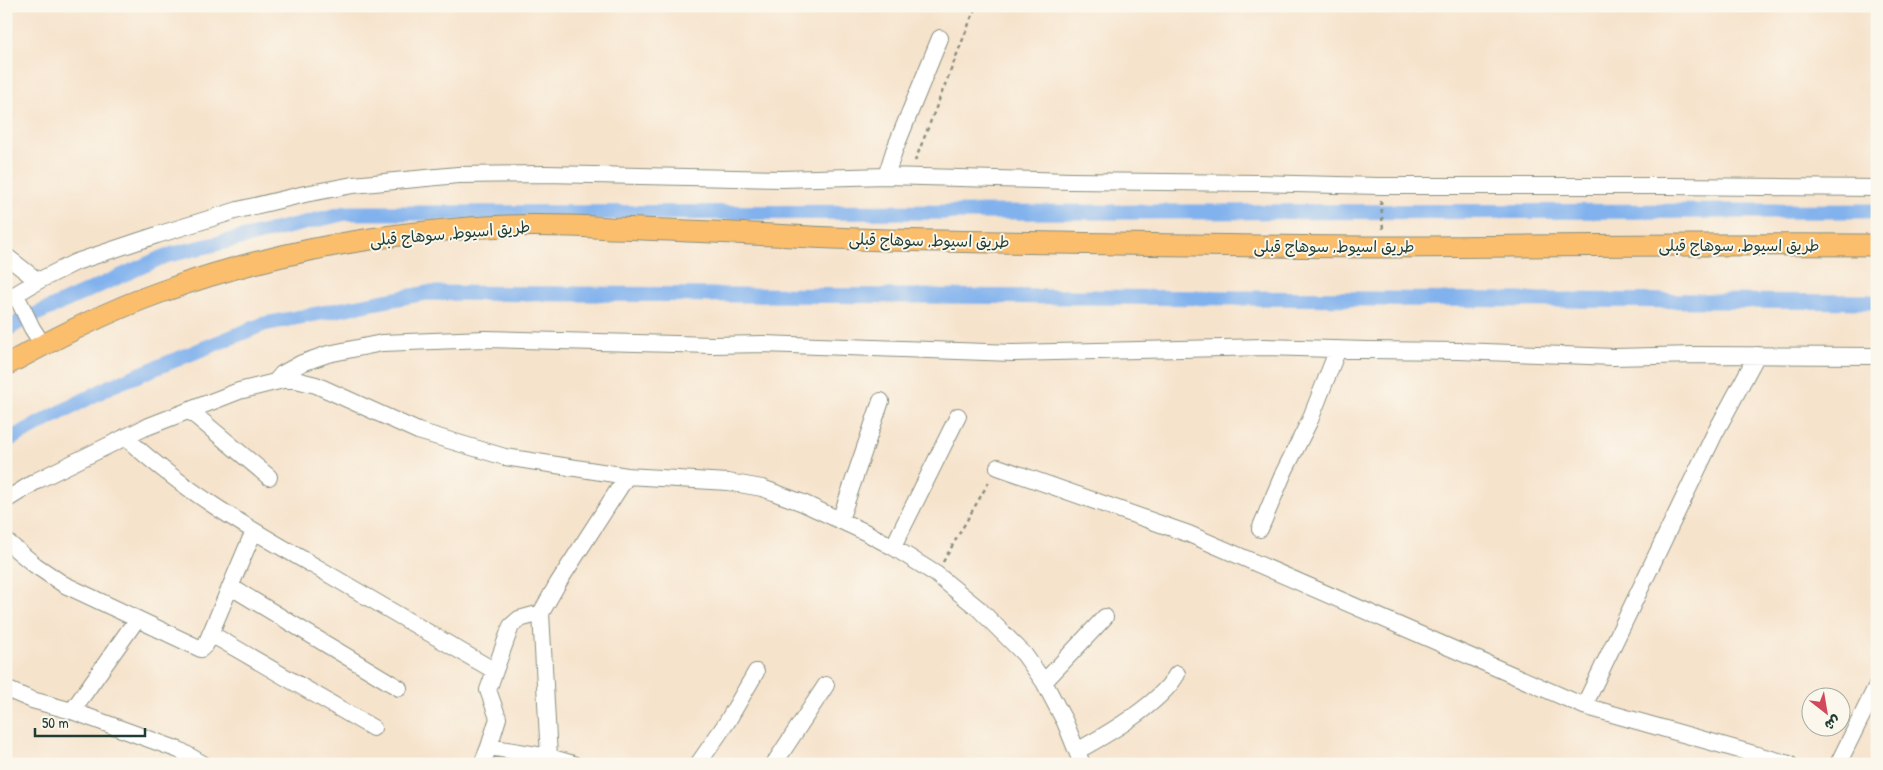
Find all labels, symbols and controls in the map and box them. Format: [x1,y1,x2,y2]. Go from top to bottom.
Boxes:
street label: طريق اسيوط, سوهاج قبلى [369,215,531,251]
street label: طريق اسيوط, سوهاج قبلى [848,228,1010,252]
street label: طريق اسيوط, سوهاج قبلى [1658,234,1820,256]
street label: طريق اسيوط, سوهاج قبلى [1253,235,1415,257]
north arrow [1800,688,1850,738]
scale bar [35,705,145,737]
text: ش [1821,711,1844,736]
text: 50 m [42,712,69,733]

